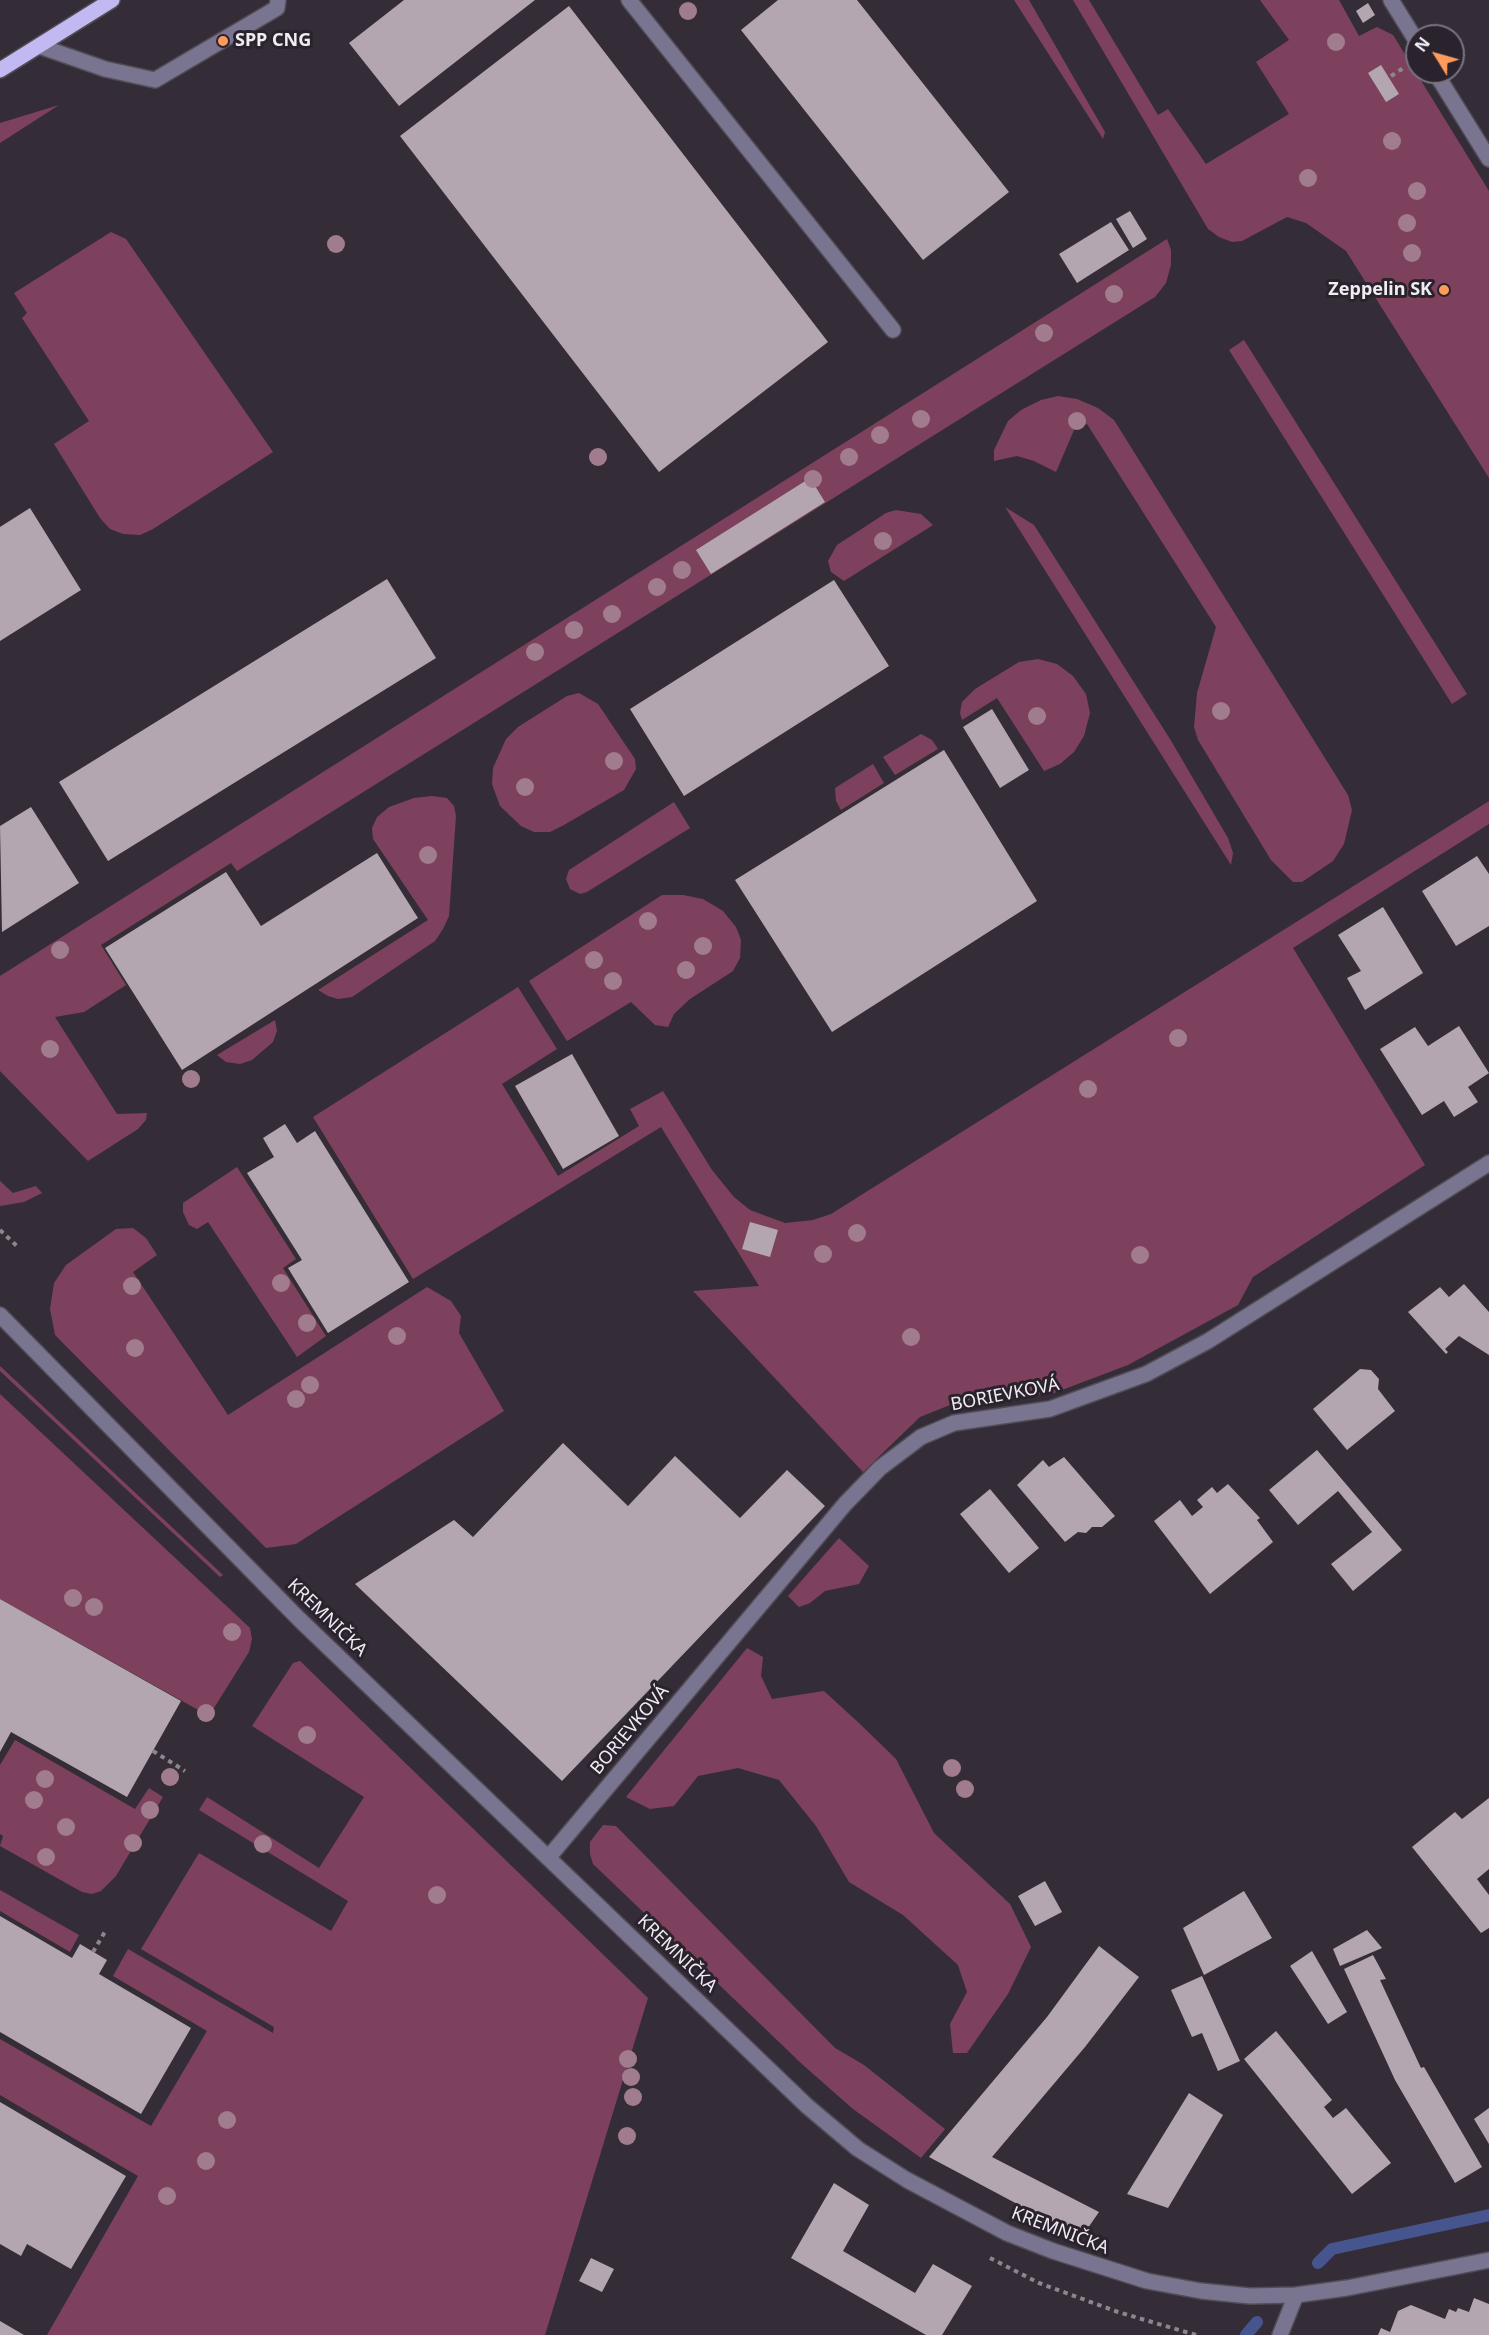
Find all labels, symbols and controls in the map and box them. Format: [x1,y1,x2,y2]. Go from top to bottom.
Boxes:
north arrow [1405,24,1465,84]
place label: SPP CNG [235,30,311,52]
text: N [1410,33,1435,56]
marker: SPP CNG [216,34,230,48]
place label: Zeppelin SK [1328,279,1432,301]
marker: Zeppelin SK [1437,283,1451,297]
street label: BORIEVKOVÁ [949,1374,1061,1416]
street label: KREMNIČKA [283,1575,371,1661]
street label: BORIEVKOVÁ [586,1681,674,1779]
street label: KREMNIČKA [633,1911,721,1997]
street label: KREMNIČKA [1008,2203,1112,2259]

